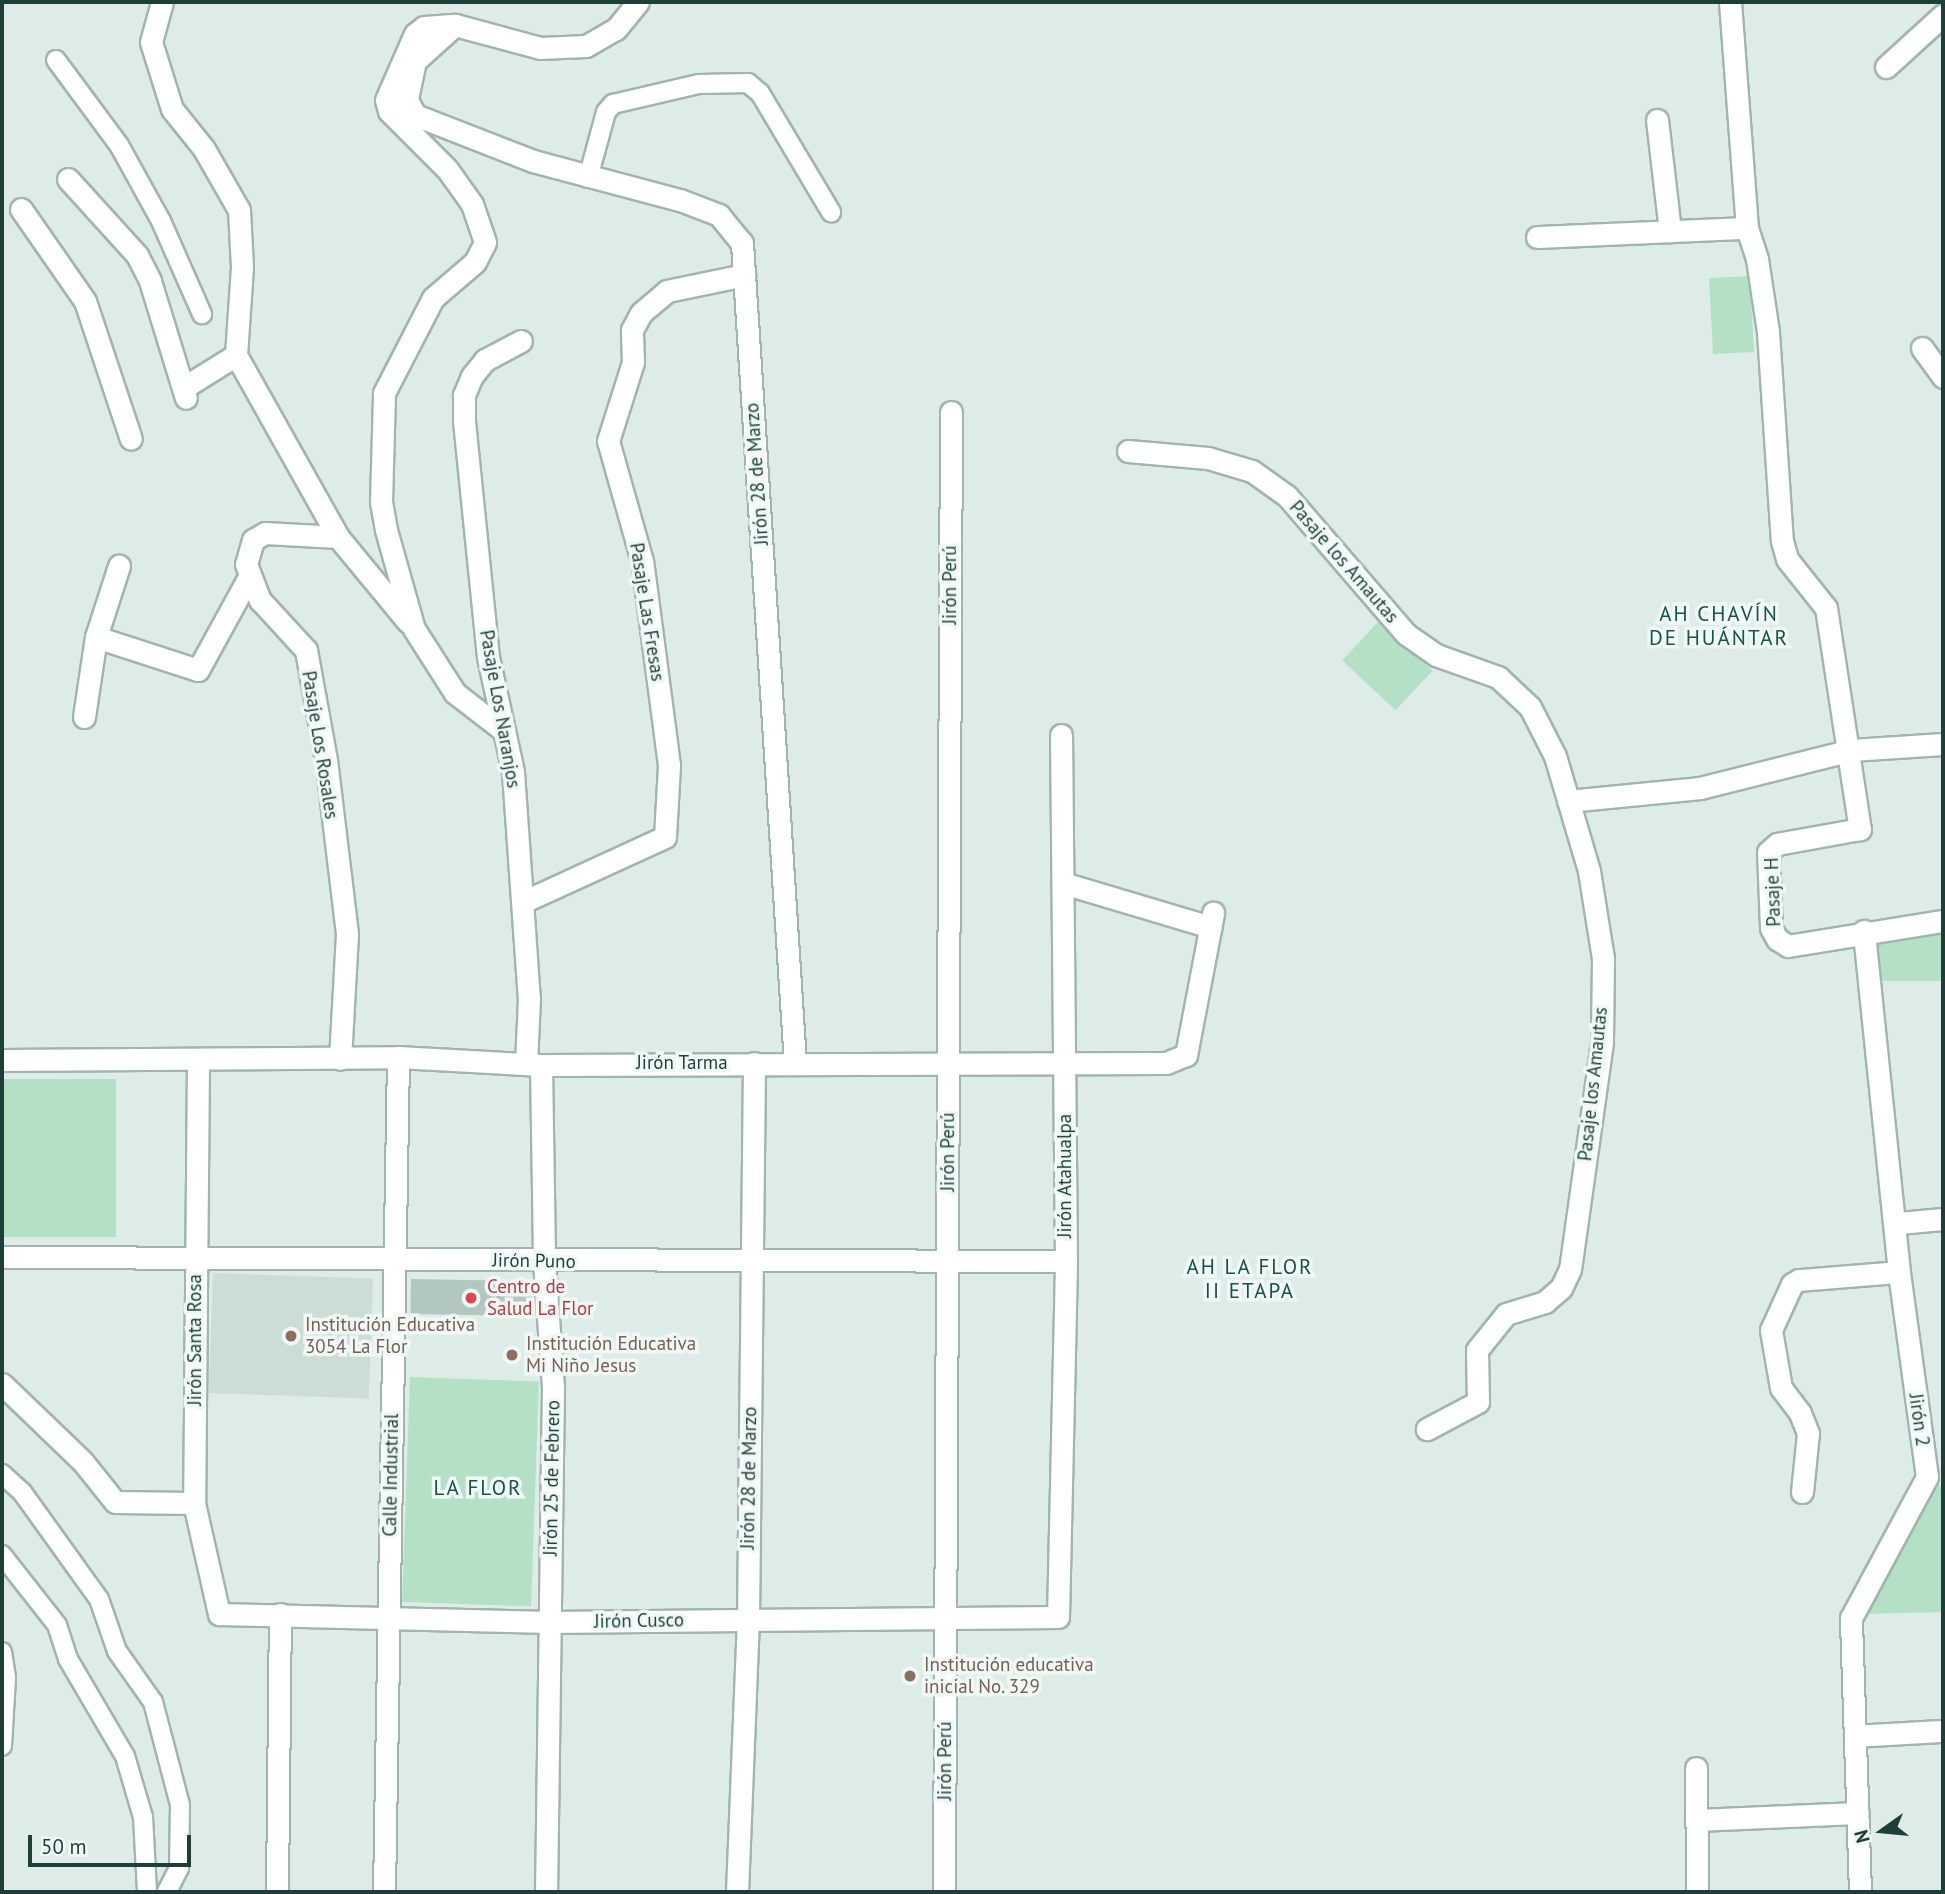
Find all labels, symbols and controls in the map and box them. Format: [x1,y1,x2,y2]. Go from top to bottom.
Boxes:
street label: Jirón 28 de Marzo [741,402,773,546]
street label: Pasaje los Amautas [1284,496,1404,628]
street label: Pasaje Las Fresas [625,541,669,683]
street label: Jirón Perú [939,545,961,625]
district label: AH CHAVÍN DE HUÁNTAR [1650,601,1788,651]
street label: Pasaje Los Naranjos [475,628,525,790]
street label: Pasaje Los Rosales [297,669,343,821]
street label: Pasaje H [1760,857,1786,927]
street label: Pasaje los Amautas [1574,1005,1612,1163]
street label: Jirón Tarma [636,1052,728,1074]
street label: Jirón Perú [937,1112,959,1192]
street label: Jirón Atahualpa [1054,1114,1076,1238]
street label: Jirón Puno [492,1249,576,1273]
district label: AH LA FLOR II ETAPA [1187,1254,1313,1304]
street label: Jirón Santa Rosa [184,1274,206,1406]
place label: Centro de Salud La Flor [487,1276,594,1320]
marker: Centro de Salud La Flor [461,1288,481,1308]
place label: Institución Educativa 3054 La Flor [305,1314,475,1358]
marker: Institución Educativa 3054 La Flor [283,1328,299,1344]
place label: Institución Educativa Mi Niño Jesus [526,1333,696,1377]
marker: Institución Educativa Mi Niño Jesus [504,1347,520,1363]
street label: Jirón 2 [1904,1392,1934,1448]
street label: Jirón 25 de Febrero [539,1400,565,1556]
street label: Jirón 28 de Marzo [736,1406,762,1550]
street label: Calle Industrial [379,1413,403,1537]
district label: LA FLOR [434,1475,522,1501]
street label: Jirón Cusco [594,1609,684,1633]
place label: Institución educativa inicial No. 329 [924,1654,1094,1698]
marker: Institución educativa inicial No. 329 [902,1668,918,1684]
street label: Jirón Perú [934,1721,956,1801]
north arrow [1847,1796,1917,1866]
scale bar [32,1820,194,1864]
text: N [1849,1827,1875,1846]
text: 50 m [41,1833,87,1860]

